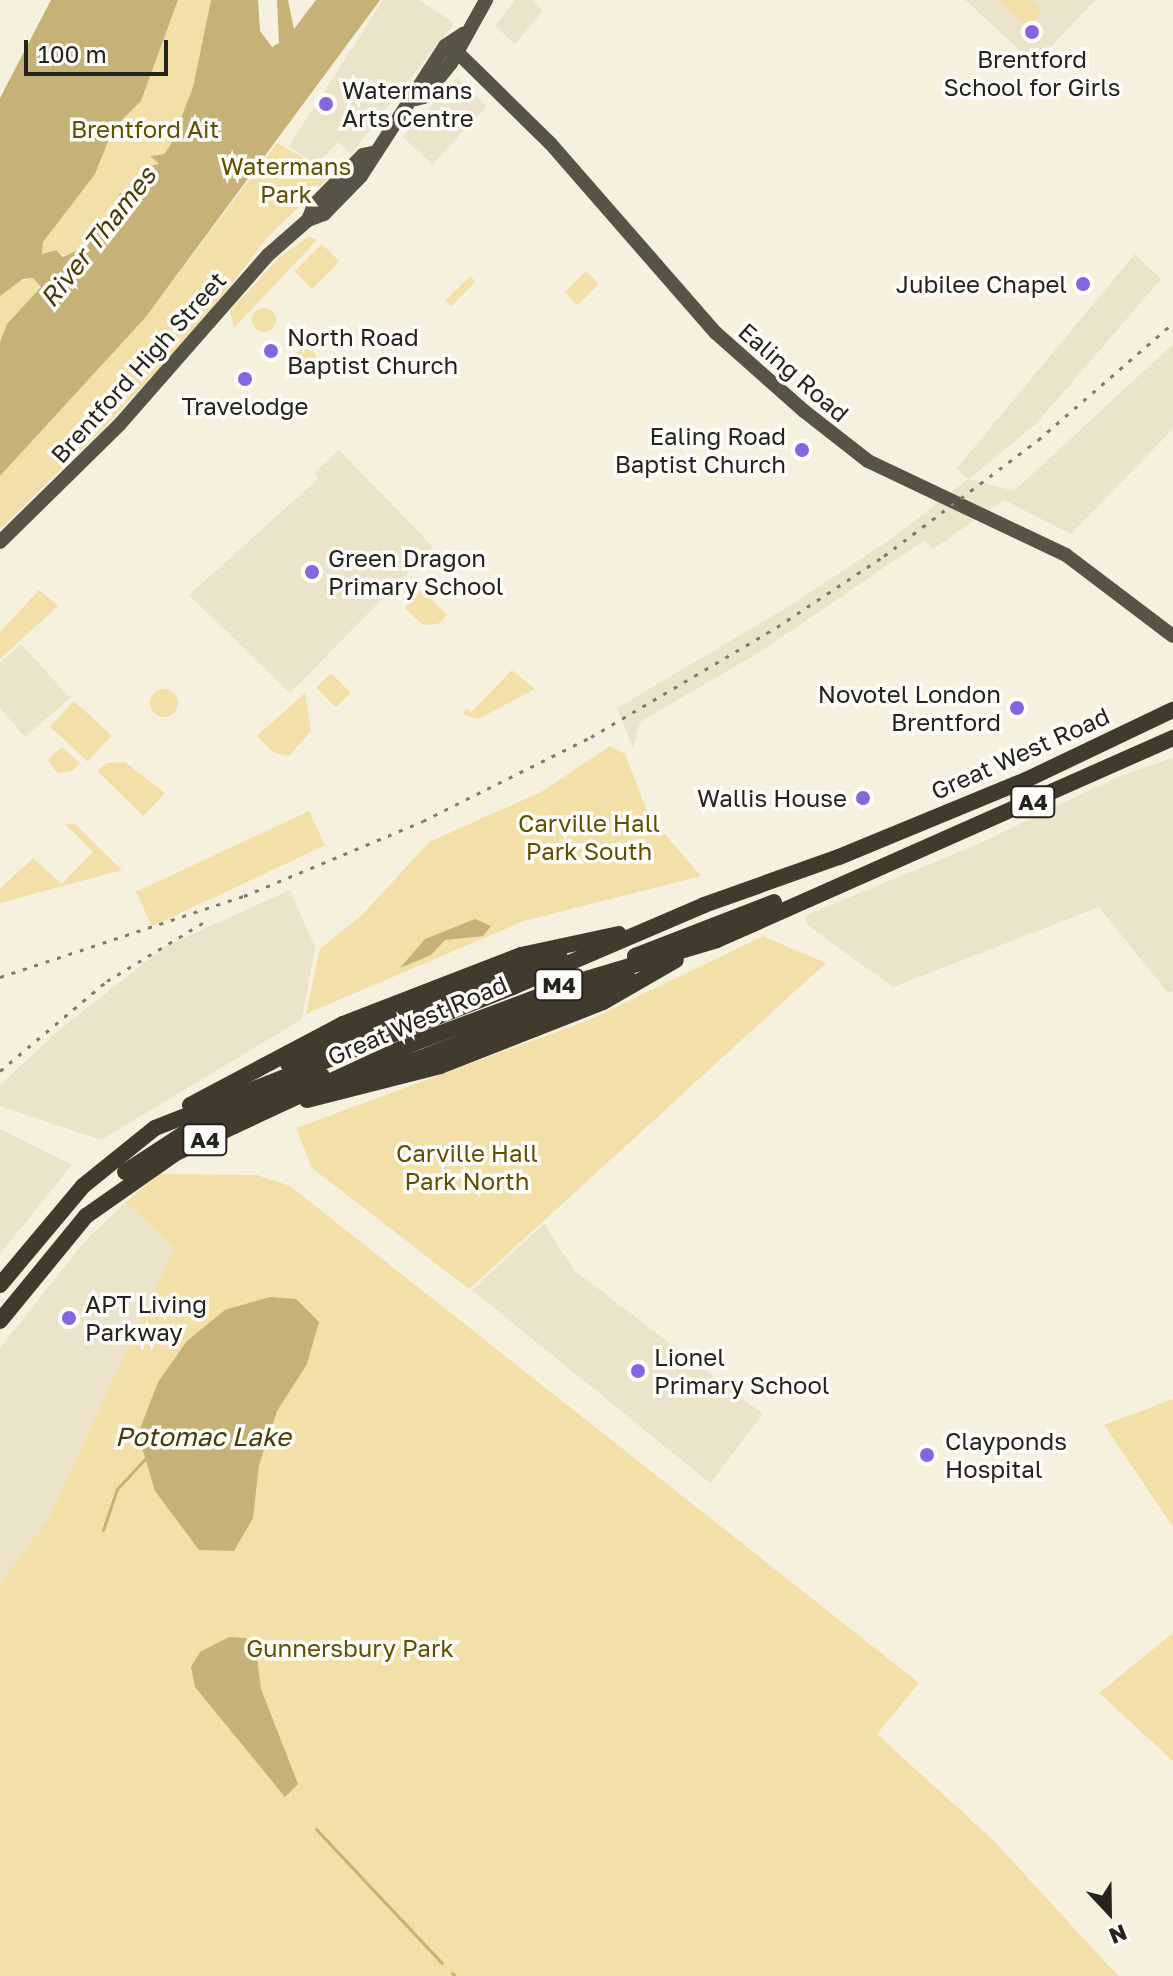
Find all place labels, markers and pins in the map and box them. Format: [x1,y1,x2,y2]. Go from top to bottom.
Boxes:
marker: Brentford School for Girls [1023,23,1041,41]
place label: Brentford School for Girls [943,45,1121,101]
place label: Watermans Arts Centre [342,76,474,132]
marker: Watermans Arts Centre [317,95,335,113]
place label: Jubilee Chapel [896,270,1067,298]
marker: Jubilee Chapel [1074,275,1092,293]
place label: North Road Baptist Church [287,323,458,379]
marker: North Road Baptist Church [262,342,280,360]
marker: Travelodge [236,370,254,388]
place label: Travelodge [181,392,309,420]
place label: Ealing Road Baptist Church [615,422,786,478]
marker: Ealing Road Baptist Church [793,441,811,459]
place label: Green Dragon Primary School [328,544,504,600]
marker: Green Dragon Primary School [303,563,321,581]
place label: Novotel London Brentford [818,680,1001,736]
marker: Novotel London Brentford [1008,699,1026,717]
place label: Wallis House [697,784,847,812]
marker: Wallis House [854,789,872,807]
place label: APT Living Parkway [85,1290,207,1346]
marker: APT Living Parkway [60,1309,78,1327]
place label: Lionel Primary School [654,1343,830,1399]
marker: Lionel Primary School [629,1362,647,1380]
place label: Clayponds Hospital [945,1427,1067,1483]
marker: Clayponds Hospital [916,1444,938,1466]

